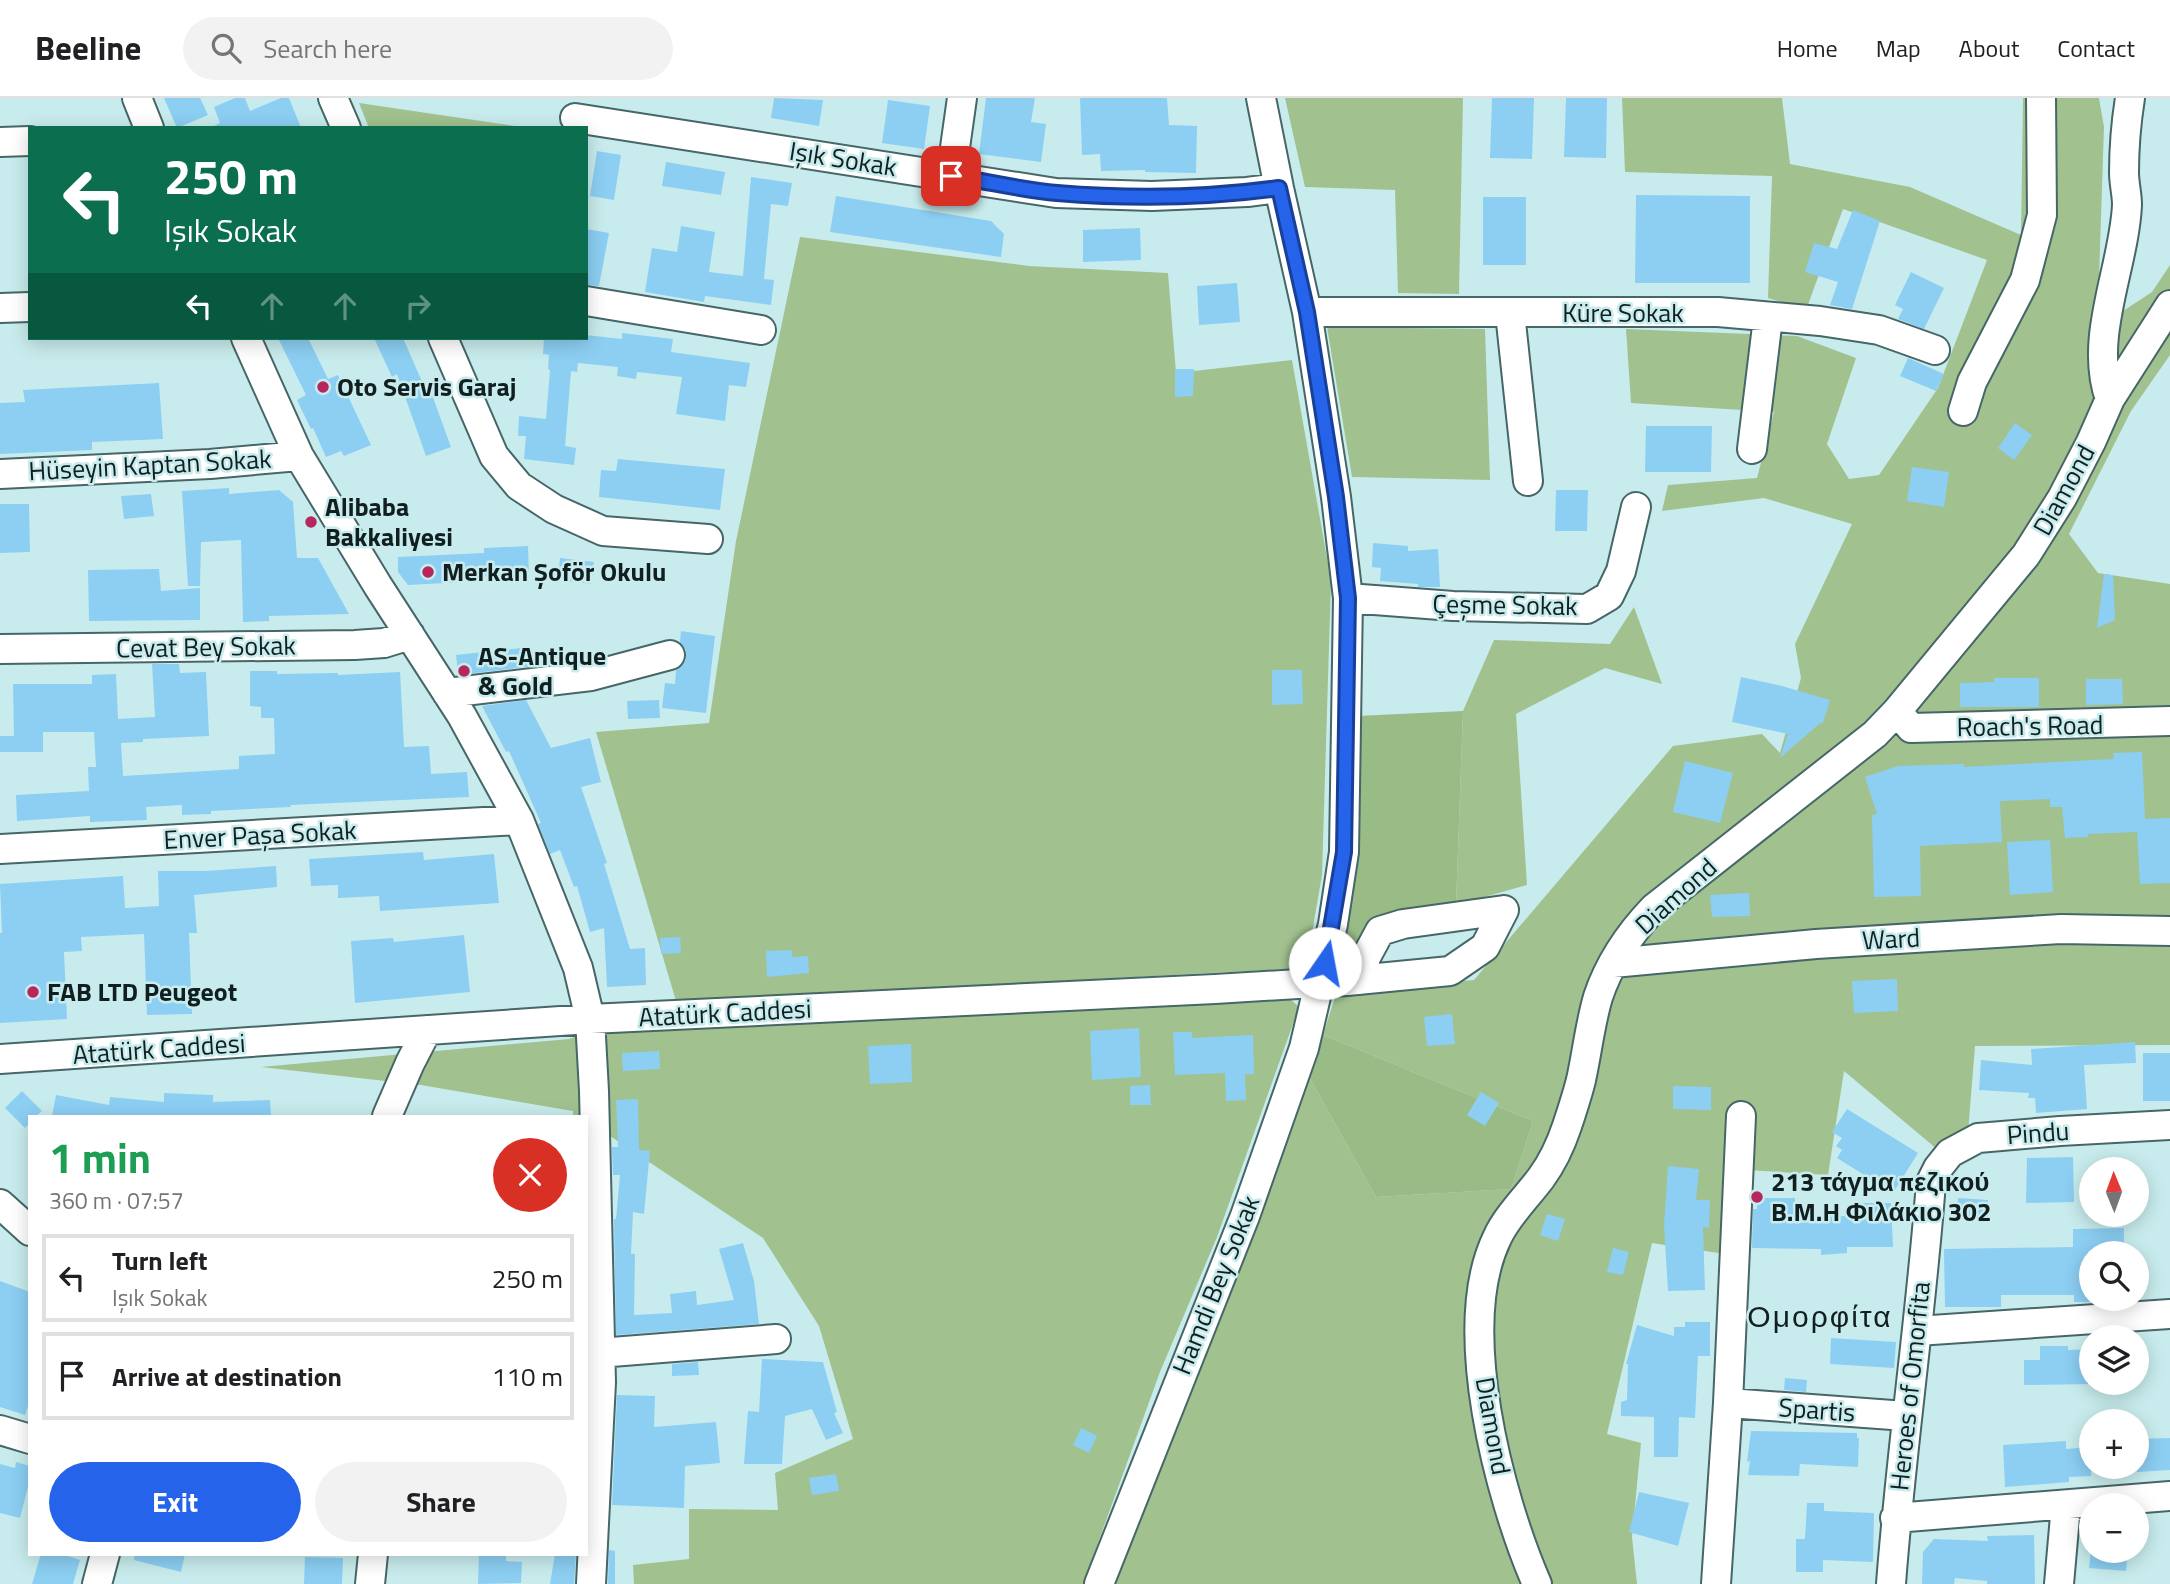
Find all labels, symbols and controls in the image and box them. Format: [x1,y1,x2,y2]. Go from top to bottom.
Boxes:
search box [183,17,673,80]
text: Beeline [35,23,141,73]
icon: search [207,29,245,67]
text: Search here [263,29,392,68]
text: Home [1777,30,1838,66]
text: Map [1876,30,1921,66]
text: About [1959,30,2019,66]
text: Contact [2057,30,2135,66]
street label: Işık Sokak [787,131,899,186]
text: 250 m [164,138,298,213]
pin [921,146,981,206]
icon: left [49,154,140,245]
icon: arrive [932,157,970,195]
text: Işık Sokak [164,206,297,254]
icon: left [180,287,218,325]
icon: ahead [253,287,291,325]
icon: ahead [326,287,364,325]
icon: right [399,287,437,325]
street label: Küre Sokak [1562,293,1684,332]
place label: Oto Servis Garaj [337,367,517,406]
marker: Oto Servis Garaj [315,379,331,395]
street label: Diamond [2023,437,2105,542]
street label: Hüseyin Kaptan Sokak [28,439,272,490]
place label: Alibaba Bakkaliyesi [325,487,453,556]
marker: Alibaba Bakkaliyesi [303,514,319,530]
place label: Merkan Şoför Okulu [442,552,666,591]
marker: Merkan Şoför Okulu [420,564,436,580]
street label: Çeşme Sokak [1432,584,1578,625]
street label: Cevat Bey Sokak [116,625,296,668]
place label: AS-Antique & Gold [478,636,606,705]
marker: AS-Antique & Gold [456,663,472,679]
street label: Roach's Road [1956,705,2104,746]
street label: Enver Paşa Sokak [163,810,357,859]
street label: Diamond [1626,848,1725,943]
street label: Ward [1861,918,1921,959]
position arrow [1288,926,1362,1000]
place label: FAB LTD Peugeot [47,972,237,1011]
marker: FAB LTD Peugeot [25,984,41,1000]
street label: Atatürk Caddesi [638,989,812,1036]
street label: Atatürk Caddesi [71,1023,247,1074]
street label: Pindu [2005,1111,2071,1154]
text: 1 min [49,1125,151,1189]
button: close [493,1138,567,1212]
north arrow [2079,1157,2149,1227]
map controls [2079,1157,2149,1563]
place label: 213 τάγμα πεζικού B.M.H Φιλάκιο 302 [1771,1162,1991,1231]
text: 360 m · 07:57 [49,1183,184,1218]
street label: Hamdi Bey Sokak [1162,1189,1269,1380]
marker: 213 τάγμα πεζικού B.M.H Φιλάκιο 302 [1749,1189,1765,1205]
text: Turn left [112,1241,207,1280]
button: search [2079,1241,2149,1311]
icon: left [53,1259,91,1297]
text: 250 m [492,1259,563,1298]
street label: Heroes of Omorfita [1879,1279,1940,1492]
text: Işık Sokak [112,1280,208,1315]
district label: Ομορφίτα [1747,1293,1893,1339]
button: layers [2079,1325,2149,1395]
icon: arrive [53,1357,91,1395]
text: Arrive at destination [112,1357,342,1396]
text: 110 m [492,1357,563,1396]
street label: Diamond [1466,1374,1521,1478]
street label: Spartis [1777,1387,1857,1432]
button: + [2079,1409,2149,1479]
button: Exit [49,1462,301,1542]
button: Share [315,1462,567,1542]
button: − [2079,1493,2149,1563]

